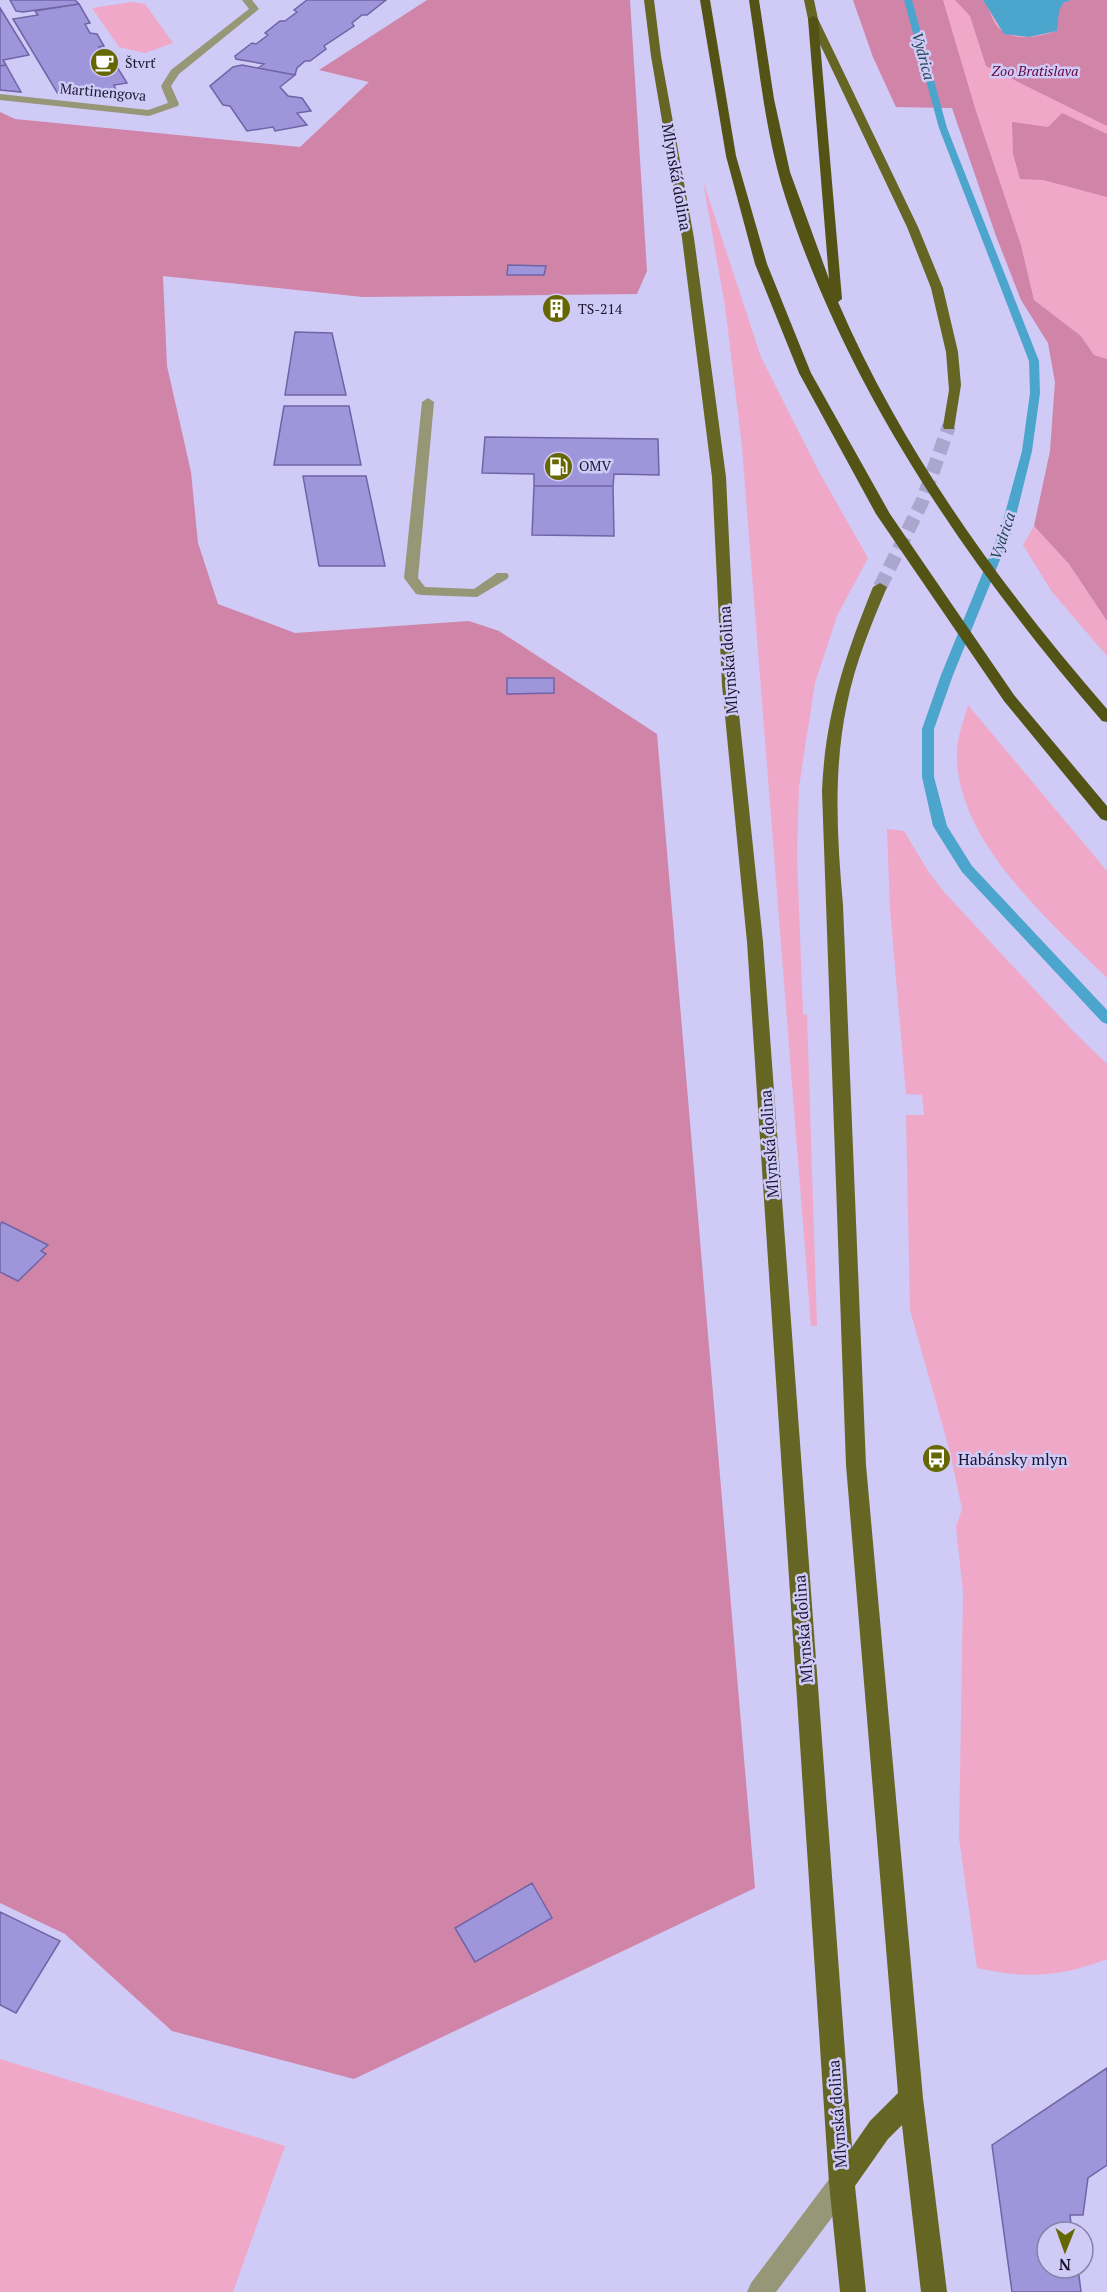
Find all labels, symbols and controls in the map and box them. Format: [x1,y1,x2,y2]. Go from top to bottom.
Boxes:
water label: Vydrica [908,30,940,82]
cafe icon: Štvrť [88,47,120,79]
place label: Štvrť [125,53,156,72]
park label: Zoo Bratislava [992,61,1078,80]
street label: Martinengova [59,78,147,105]
street label: Mlynská dolina [657,122,697,232]
building icon: TS-214 [541,293,573,325]
place label: TS-214 [578,299,623,318]
fuel station icon: OMV [542,450,574,482]
place label: OMV [579,456,611,475]
water label: Vydrica [985,509,1019,562]
street label: Mlynská dolina [713,605,743,715]
street label: Mlynská dolina [754,1089,784,1199]
bus stop icon: Habánsky mlyn [921,1443,953,1475]
place label: Habánsky mlyn [958,1448,1068,1470]
street label: Mlynská dolina [788,1574,818,1684]
street label: Mlynská dolina [822,2059,852,2169]
north arrow [1035,2220,1095,2280]
text: N [1058,2254,1071,2276]

